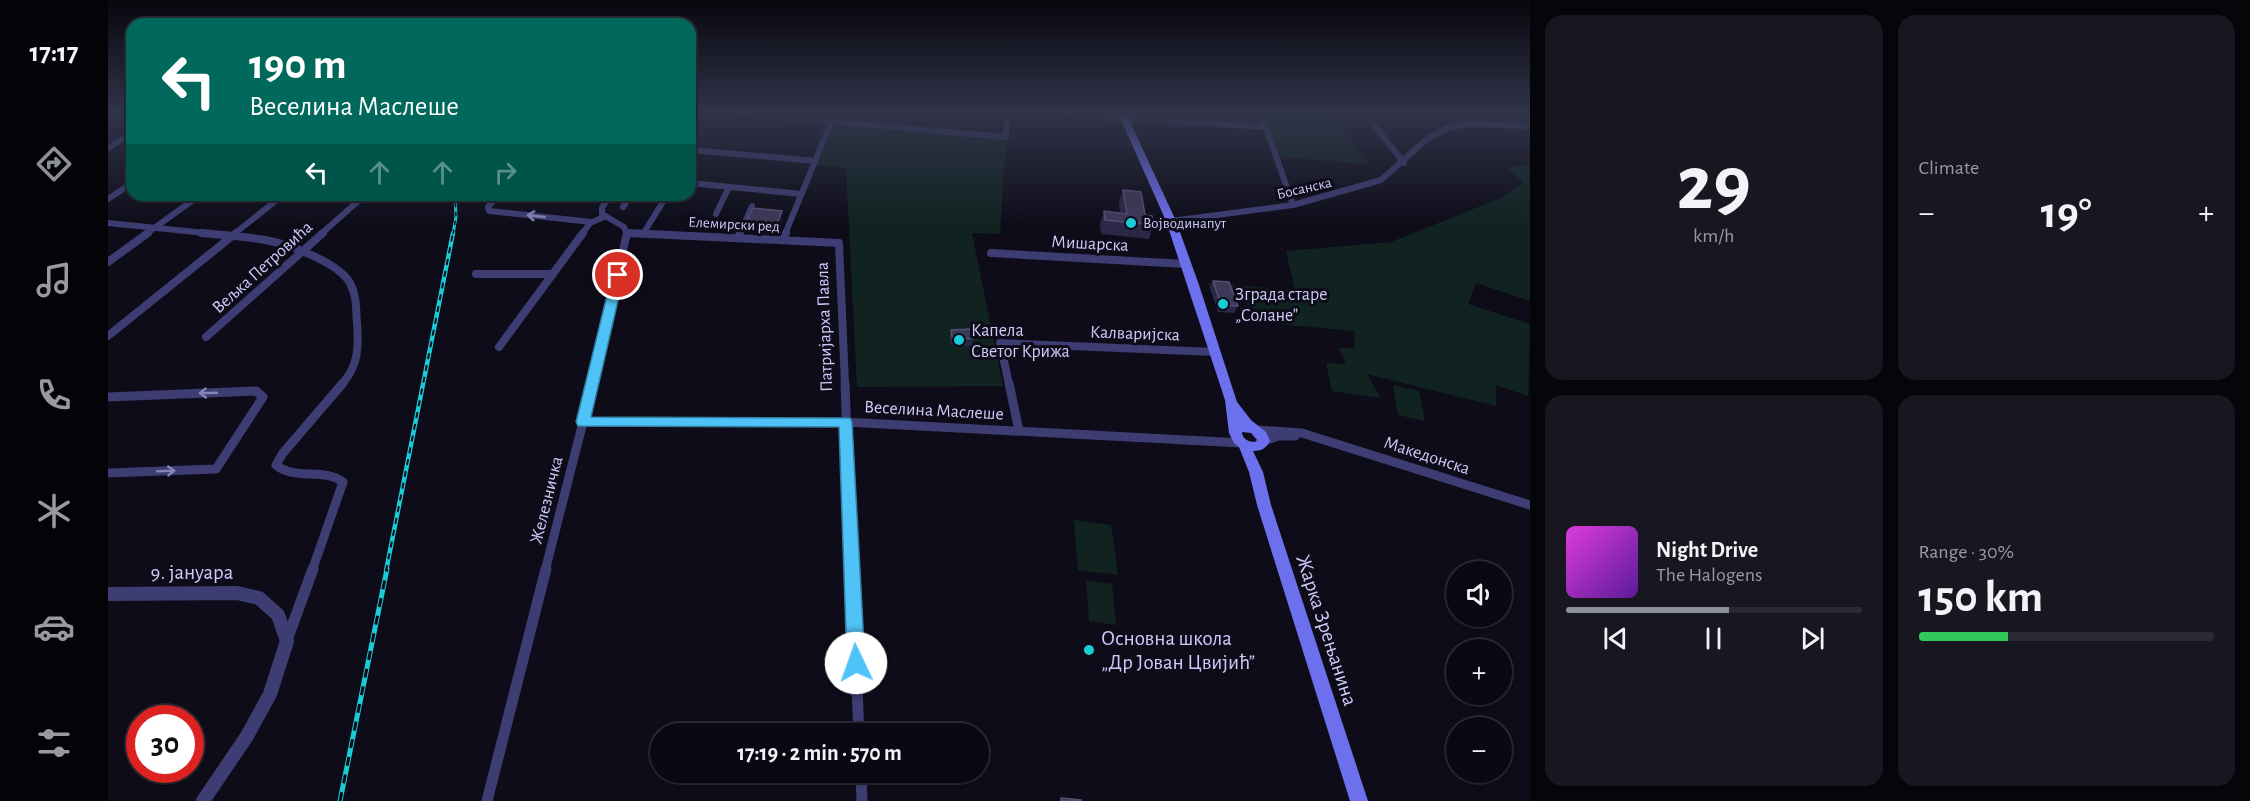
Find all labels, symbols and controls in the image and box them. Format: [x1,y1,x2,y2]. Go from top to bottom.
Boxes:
text: 17:17 [30,39,78,66]
icon: left [150,42,228,120]
text: 190 m [249,44,347,86]
text: Веселина Маслеше [249,93,459,120]
icon: directions [33,143,75,185]
text: 29 [1677,146,1751,224]
icon: left [300,156,333,189]
icon: ahead [363,156,396,189]
icon: ahead [426,156,459,189]
icon: right [489,156,522,189]
text: Climate [1919,158,1979,178]
street label: Босанска [1275,175,1333,202]
text: 19° [2041,191,2092,236]
text: − [1919,197,1934,230]
text: + [2198,197,2214,230]
one-way arrow [526,210,546,221]
street label: Елемирски ред [688,215,780,234]
marker: Војводинапут [1124,216,1138,230]
place label: Војводинапут [1143,216,1227,231]
street label: Вељка Петровића [209,218,316,317]
text: km/h [1693,226,1734,246]
street label: Мишарска [1051,233,1129,255]
pin [592,249,643,300]
icon: arrive [601,258,634,291]
icon: music [33,259,75,301]
street label: Патријарха Павла [814,262,836,392]
place label: Зграда старе „Солане” [1235,286,1327,325]
marker: Зграда старе „Солане” [1216,297,1230,311]
place label: Капела Светог Крижа [971,322,1070,361]
street label: Калваријска [1090,323,1180,345]
marker: Капела Светог Крижа [952,333,966,347]
icon: phone [33,374,75,416]
one-way arrow [198,387,218,399]
street label: Веселина Маслеше [864,398,1004,424]
street label: Македонска [1381,434,1472,478]
street label: Железничка [527,455,567,546]
one-way arrow [156,466,176,477]
icon: climate [33,490,75,532]
text: Night Drive [1656,539,1758,561]
text: Range · 30% [1919,542,2014,562]
street label: Жарка Зрењанина [1292,552,1361,709]
map controls [1446,561,1512,783]
button: sound [1446,561,1512,627]
street label: 9. јануара [151,562,234,583]
text: The Halogens [1656,565,1762,585]
text: 150 km [1919,575,2043,620]
icon: car [33,606,75,648]
icon: previous [1599,622,1632,655]
icon: pause [1697,622,1730,655]
icon: next [1796,622,1829,655]
place label: Основна школа „Др Јован Цвијић” [1101,628,1255,673]
position arrow [824,631,888,695]
button: + [1446,639,1512,705]
marker: Основна школа „Др Јован Цвијић” [1082,643,1096,657]
speed limit sign: 30 [126,705,204,783]
button: − [1446,717,1512,783]
icon: filters [33,722,75,764]
text: 17:19 · 2 min · 570 m [737,742,902,764]

